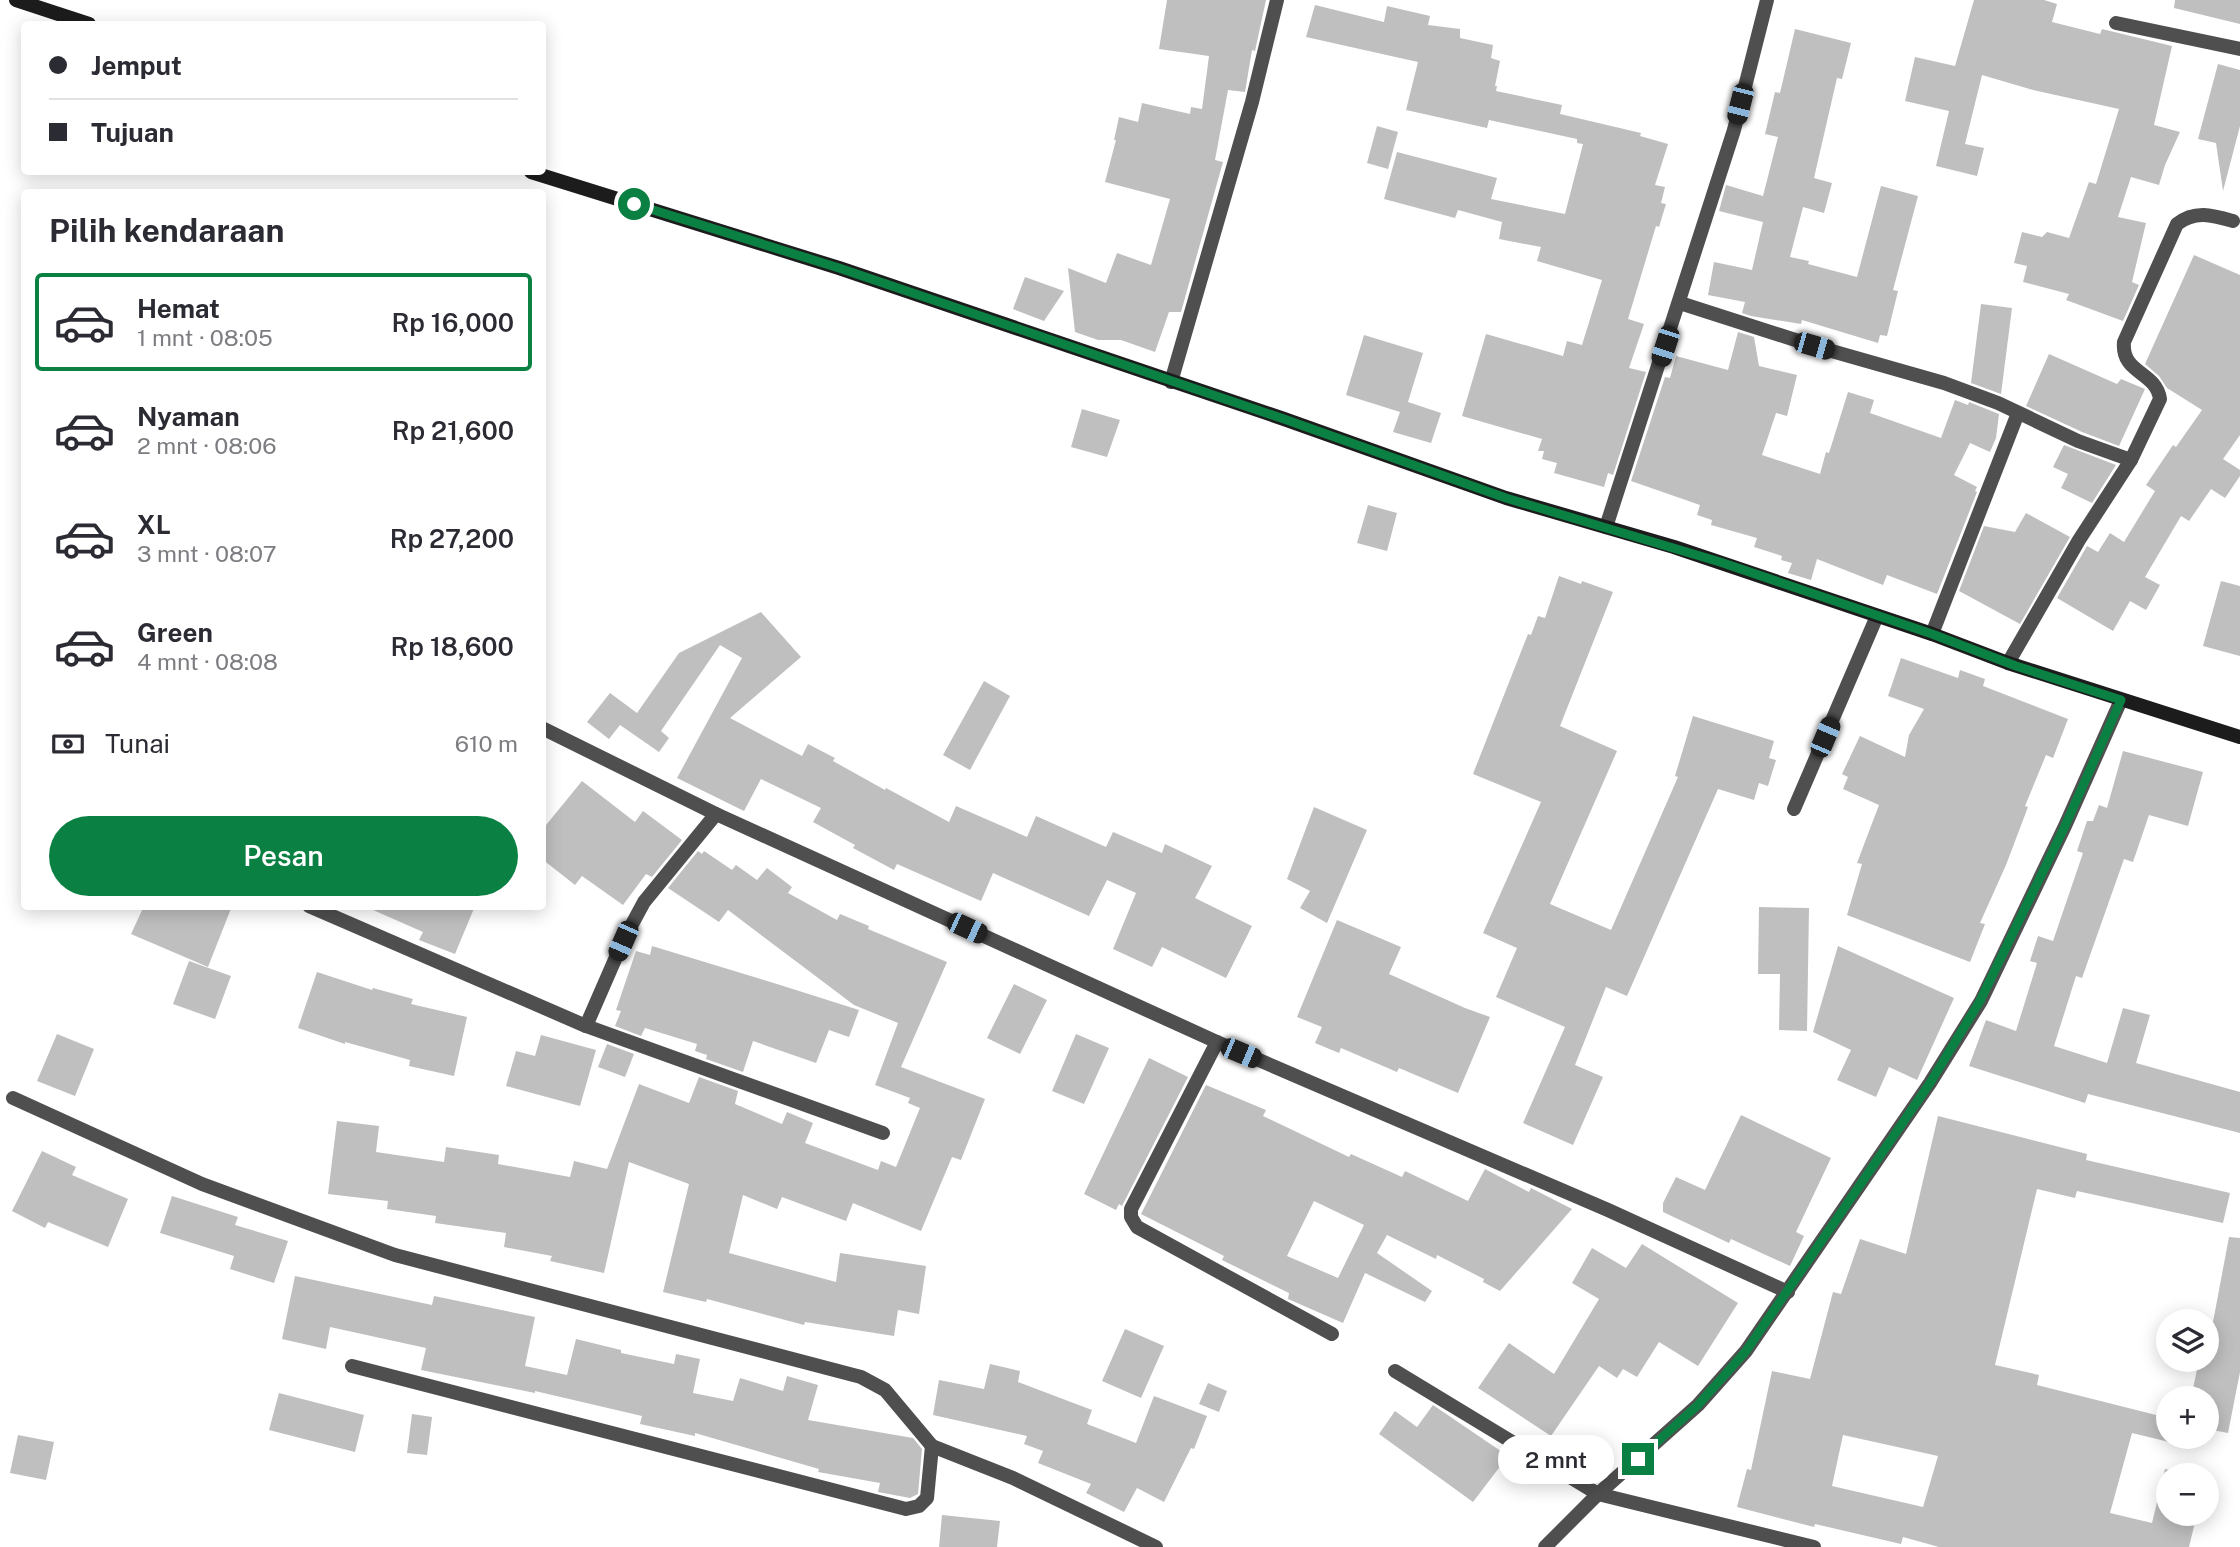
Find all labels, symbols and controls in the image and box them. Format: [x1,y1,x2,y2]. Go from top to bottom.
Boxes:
text: Jemput [91,50,182,81]
car [1725,81,1756,127]
text: Tujuan [91,117,174,148]
route start [618,188,650,220]
text: Pilih kendaraan [49,212,284,249]
icon: car [53,291,116,354]
text: Hemat [137,293,220,324]
text: Rp 16,000 [391,307,514,338]
car [1649,323,1682,369]
text: 1 mnt · 08:05 [137,324,273,351]
car [1791,330,1838,362]
icon: car [53,399,116,462]
text: Nyaman [137,401,240,432]
text: Rp 21,600 [392,415,514,446]
text: 2 mnt · 08:06 [137,432,276,459]
icon: car [53,507,116,570]
text: XL [137,509,171,540]
text: Rp 27,200 [390,523,514,554]
text: 3 mnt · 08:07 [137,540,276,567]
icon: car [53,615,116,678]
text: Green [137,617,213,648]
text: Rp 18,600 [391,631,514,662]
text: 4 mnt · 08:08 [137,648,278,675]
car [1808,714,1843,760]
icon: cash [49,725,87,763]
text: Tunai [105,728,170,759]
text: 610 m [455,730,518,757]
button: Pesan [49,816,518,896]
car [944,910,991,946]
car [605,918,642,964]
car [1218,1035,1265,1071]
map controls [2156,1309,2219,1526]
button: layers [2156,1309,2219,1372]
button: + [2156,1386,2219,1449]
callout: 2 mnt [1498,1434,1614,1484]
route end [1622,1443,1654,1475]
text: 2 mnt [1525,1446,1587,1473]
button: − [2156,1463,2219,1526]

